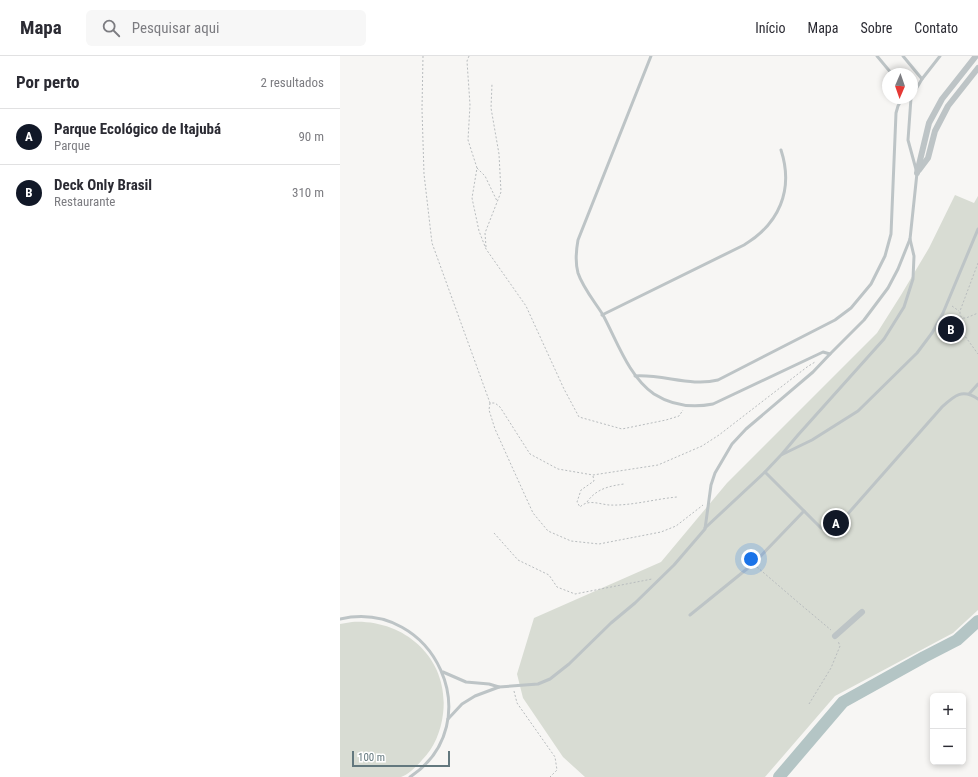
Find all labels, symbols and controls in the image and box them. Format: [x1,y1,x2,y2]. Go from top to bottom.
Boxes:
search box [86,10,366,46]
text: Mapa [20,16,62,39]
icon: search [100,17,122,39]
text: Pesquisar aqui [132,19,219,37]
text: Início [755,20,786,36]
text: Mapa [808,20,838,36]
text: Sobre [860,20,892,36]
text: Contato [914,20,958,36]
north arrow [882,68,918,104]
text: Por perto [16,72,80,92]
text: 2 resultados [260,75,324,90]
text: Parque Ecológico de Itajubá [54,120,221,138]
text: A [25,129,33,144]
text: 90 m [298,129,324,144]
text: Parque [54,138,90,153]
text: Deck Only Brasil [54,176,152,194]
text: B [25,185,33,200]
text: 310 m [292,185,324,200]
text: Restaurante [54,194,115,209]
pin: B [938,314,964,344]
pin: A [823,508,849,538]
your location [741,549,761,569]
map controls [930,693,966,765]
button: + [930,693,966,729]
button: − [930,729,966,765]
scale bar [352,749,450,768]
text: 100 m [358,751,385,764]

